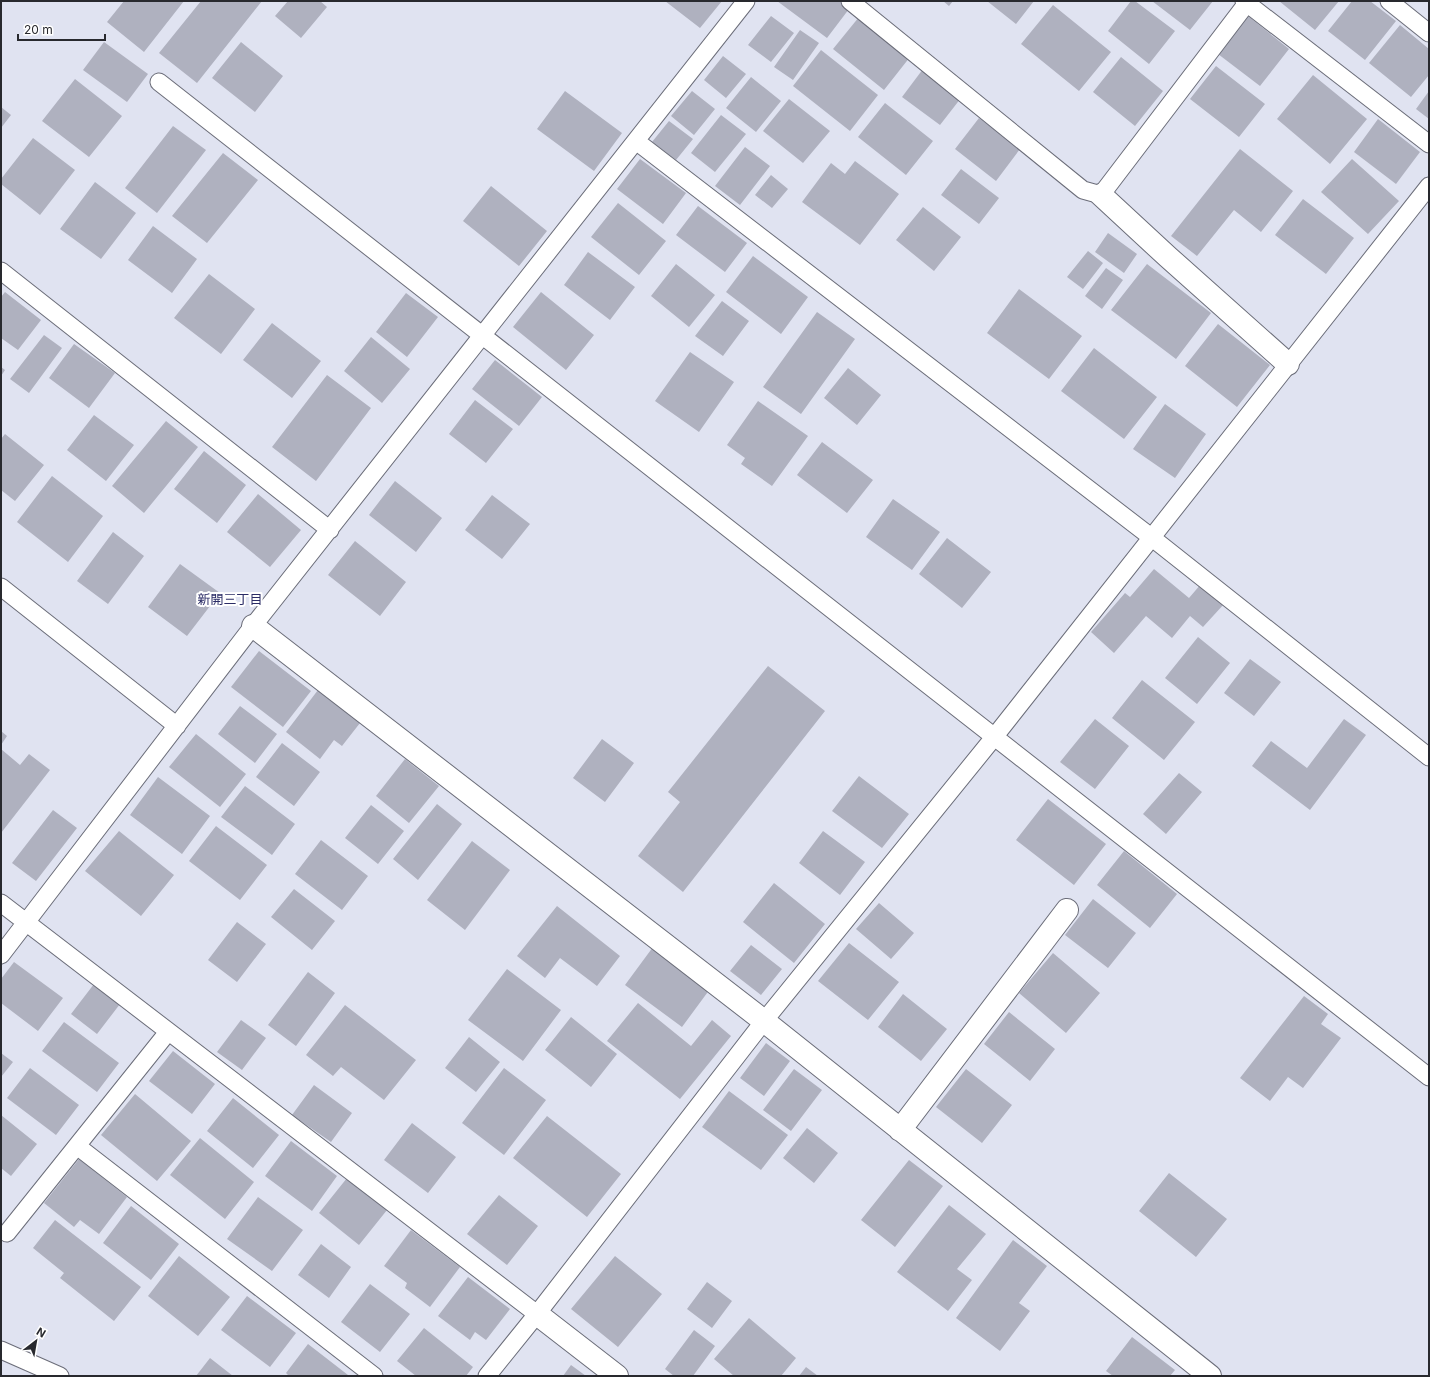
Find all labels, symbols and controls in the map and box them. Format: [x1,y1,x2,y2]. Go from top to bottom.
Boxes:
scale bar [18,16,105,42]
text: 20 m [24,22,53,37]
district label: 新開三丁目 [197,591,263,607]
north arrow [16,1321,56,1361]
text: N [34,1324,48,1341]

